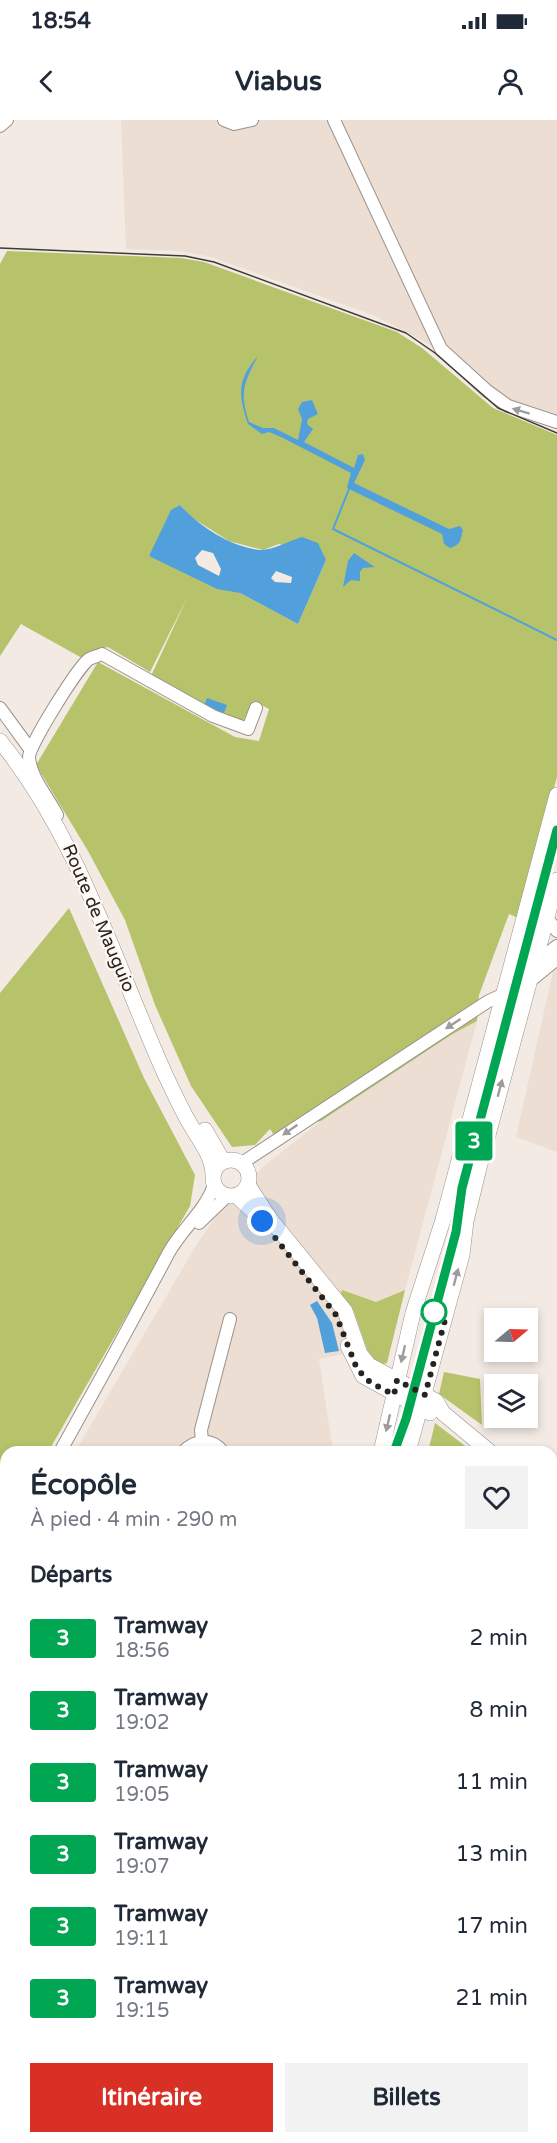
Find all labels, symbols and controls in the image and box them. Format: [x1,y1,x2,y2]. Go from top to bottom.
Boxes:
text: 18:54 [30,8,91,34]
icon: back [30,65,63,98]
text: Viabus [235,65,322,98]
icon: person [494,65,527,98]
one-way arrow [512,405,530,415]
street label: Route de Mauguio [58,841,140,995]
one-way arrow [445,1018,462,1029]
one-way arrow [496,1079,506,1097]
line badge: 3 [454,1122,494,1160]
one-way arrow [283,1124,299,1136]
text: 3 [467,1129,481,1154]
your location [247,1206,277,1236]
one-way arrow [452,1268,461,1286]
unlabelled marker [421,1299,447,1325]
north arrow [484,1308,538,1362]
map controls [484,1308,538,1428]
one-way arrow [398,1345,408,1363]
button: layers [484,1374,538,1428]
one-way arrow [383,1414,393,1433]
button: heart [465,1466,528,1529]
text: Écopôle [30,1468,137,1502]
text: À pied · 4 min · 290 m [30,1508,237,1532]
text: Départs [30,1562,112,1588]
text: Tramway [114,1613,208,1639]
text: 2 min [469,1625,528,1651]
text: 3 [56,1626,70,1651]
text: 18:56 [114,1639,169,1663]
text: Tramway [114,1685,208,1711]
text: 8 min [469,1697,528,1723]
text: 3 [56,1698,70,1723]
text: 19:02 [114,1711,169,1735]
text: Tramway [114,1757,208,1783]
text: 11 min [456,1769,528,1795]
text: 3 [56,1770,70,1795]
text: 19:05 [114,1783,169,1807]
text: Tramway [114,1829,208,1855]
text: 13 min [456,1841,528,1867]
text: 3 [56,1842,70,1867]
text: 19:07 [114,1855,169,1879]
text: Tramway [114,1901,208,1927]
text: 17 min [456,1913,528,1939]
text: 3 [56,1914,70,1939]
text: 19:11 [114,1927,169,1951]
text: Tramway [114,1973,208,1999]
text: 21 min [456,1985,528,2011]
text: 3 [56,1986,70,2011]
text: 19:15 [114,1999,169,2023]
button: Itinéraire [30,2063,273,2132]
button: Billets [285,2063,528,2132]

